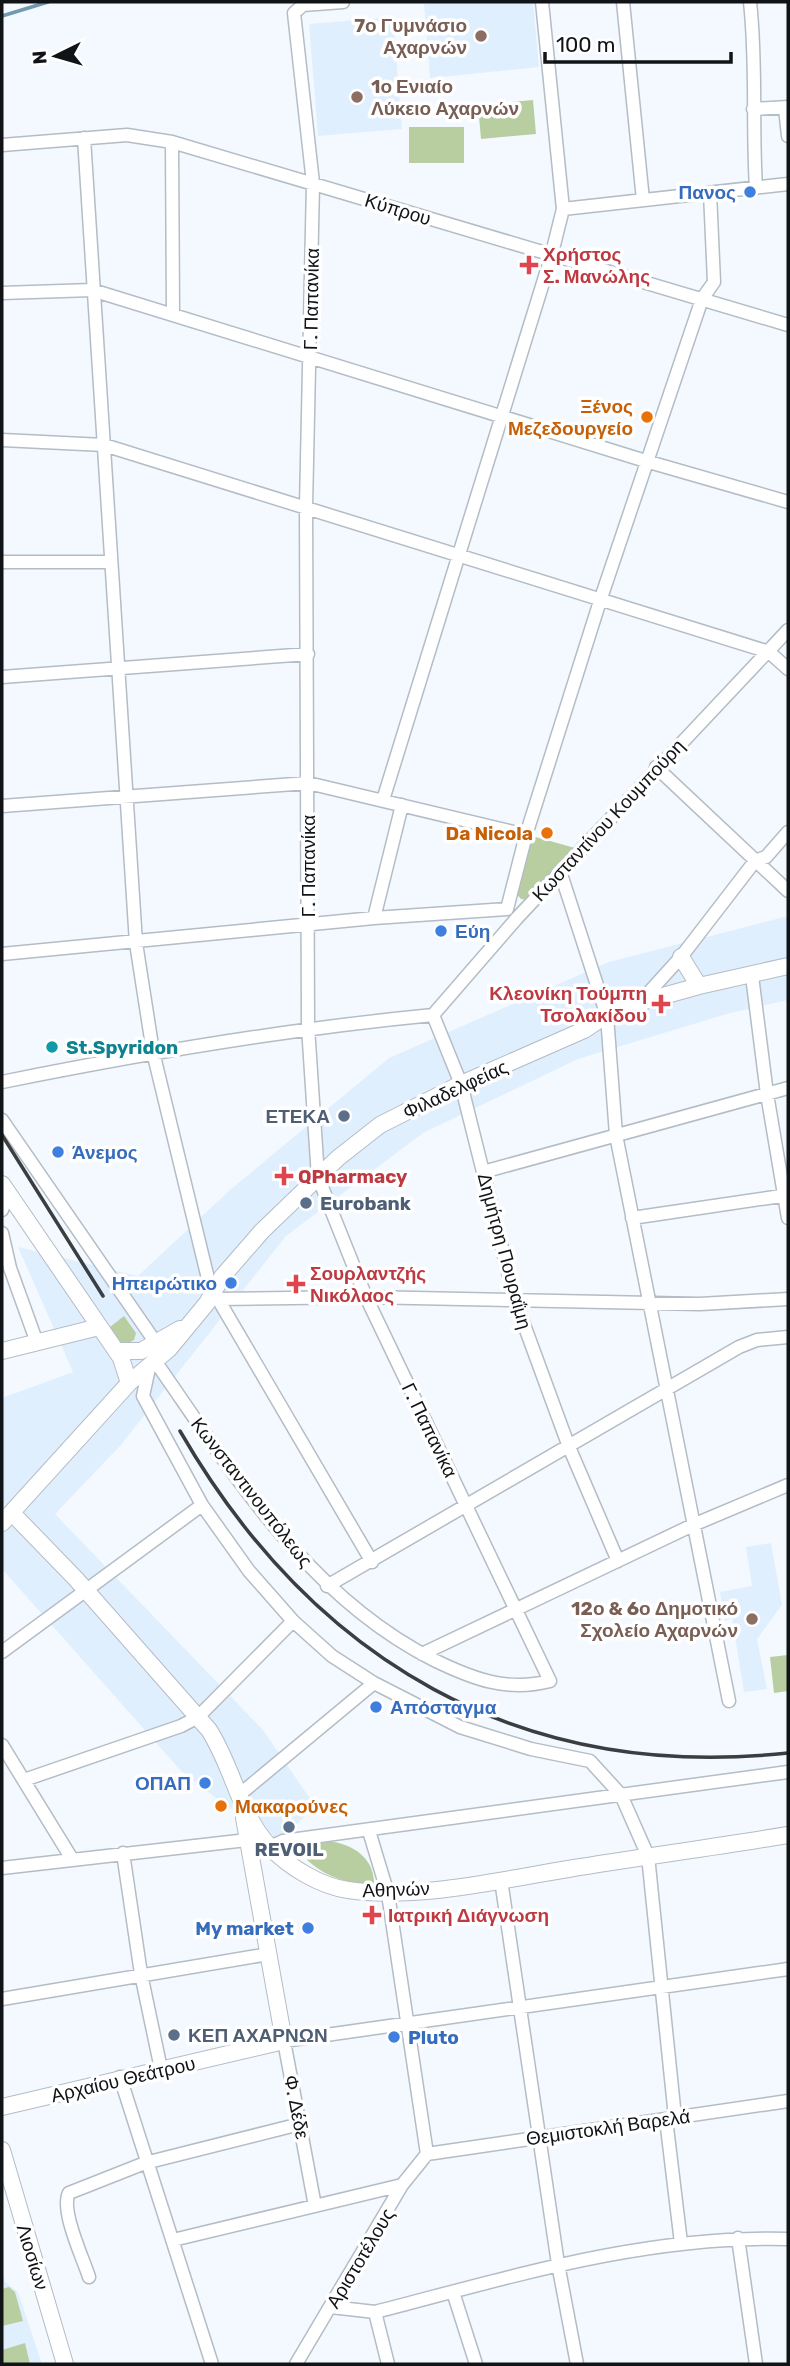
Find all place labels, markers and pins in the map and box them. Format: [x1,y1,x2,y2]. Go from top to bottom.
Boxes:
place label: 7ο Γυμνάσιο Αχαρνών [354,14,467,59]
marker: 7ο Γυμνάσιο Αχαρνών [473,28,489,44]
place label: 1ο Ενιαίο Λύκειο Αχαρνών [371,75,519,120]
marker: 1ο Ενιαίο Λύκειο Αχαρνών [349,89,365,105]
place label: Πανος [679,181,736,204]
marker: Πανος [742,184,758,200]
place label: Χρήστος Σ. Μανώλης [543,243,650,288]
marker: Χρήστος Σ. Μανώλης [521,257,537,273]
place label: Ξένος Μεζεδουργείο [508,395,633,440]
marker: Ξένος Μεζεδουργείο [639,409,655,425]
place label: Da Nicola [446,822,533,845]
marker: Da Nicola [539,825,555,841]
place label: Εύη [455,920,490,943]
marker: Εύη [433,923,449,939]
place label: Κλεονίκη Τούμπη Τσολακίδου [489,982,647,1027]
marker: Κλεονίκη Τούμπη Τσολακίδου [653,996,669,1012]
place label: St.Spyridon [66,1036,178,1059]
marker: St.Spyridon [44,1039,60,1055]
place label: ΕΤΕΚΑ [266,1105,330,1128]
marker: ΕΤΕΚΑ [336,1108,352,1124]
place label: Άνεμος [72,1141,138,1164]
marker: Άνεμος [50,1144,66,1160]
place label: QPharmacy [298,1165,408,1188]
marker: QPharmacy [276,1168,292,1184]
place label: Eurobank [320,1192,411,1215]
marker: Eurobank [298,1195,314,1211]
place label: Σουρλαντζής Νικόλαος [310,1262,426,1307]
place label: Ηπειρώτικο [112,1272,217,1295]
marker: Ηπειρώτικο [223,1275,239,1291]
marker: Σουρλαντζής Νικόλαος [288,1276,304,1292]
place label: 12ο & 6ο Δημοτικό Σχολείο Αχαρνών [571,1597,738,1642]
marker: 12ο & 6ο Δημοτικό Σχολείο Αχαρνών [744,1611,760,1627]
place label: Απόσταγμα [390,1696,497,1719]
marker: Απόσταγμα [368,1699,384,1715]
place label: ΟΠΑΠ [135,1772,191,1795]
marker: ΟΠΑΠ [197,1775,213,1791]
place label: Μακαρούνες [235,1795,348,1818]
marker: Μακαρούνες [213,1798,229,1814]
marker: REVOIL [281,1819,297,1835]
place label: REVOIL [255,1838,324,1861]
place label: Ιατρική Διάγνωση [388,1904,549,1927]
marker: Ιατρική Διάγνωση [362,1905,382,1925]
place label: My market [195,1917,294,1940]
marker: My market [300,1920,316,1936]
place label: ΚΕΠ ΑΧΑΡΝΩΝ [188,2024,328,2047]
place label: Pluto [408,2026,459,2049]
marker: ΚΕΠ ΑΧΑΡΝΩΝ [166,2027,182,2043]
marker: Pluto [386,2029,402,2045]

